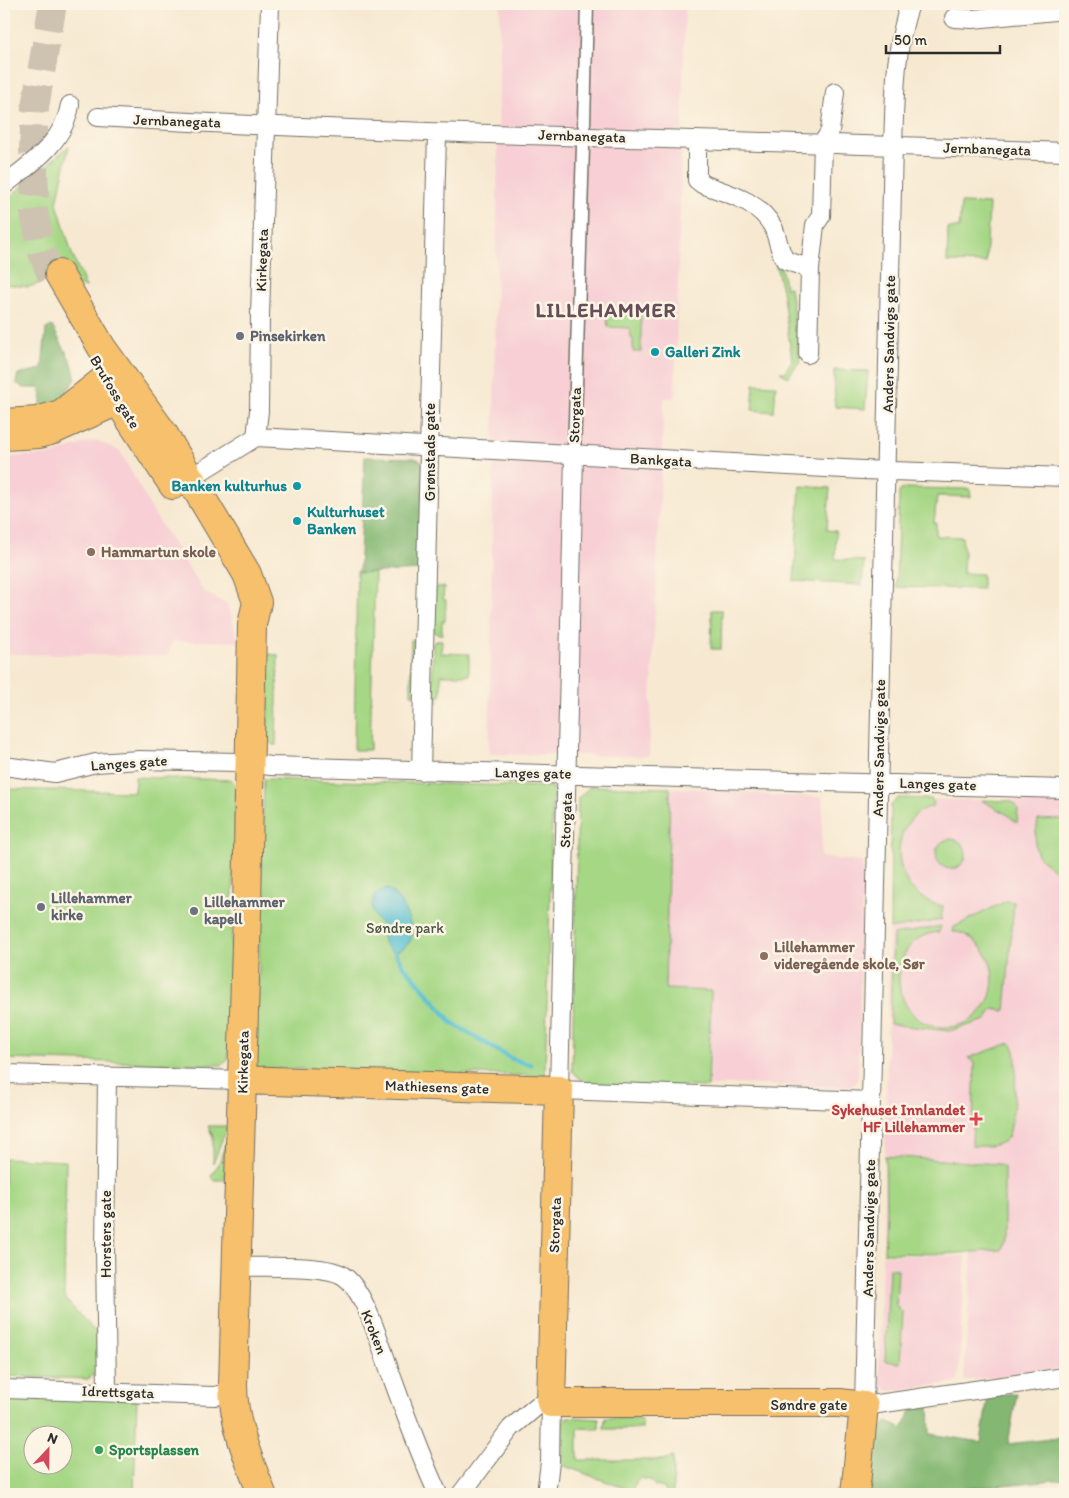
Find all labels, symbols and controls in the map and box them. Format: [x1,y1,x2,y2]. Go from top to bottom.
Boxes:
scale bar [886,22,1000,54]
text: 50 m [894,31,927,49]
street label: Jernbanegata [133,110,222,132]
street label: Jernbanegata [538,125,627,147]
street label: Jernbanegata [943,138,1032,160]
street label: Kirkegata [252,228,272,292]
street label: Anders Sandvigs gate [879,275,899,413]
district label: LILLEHAMMER [536,298,677,322]
place label: Pinsekirken [250,327,326,345]
marker: Pinsekirken [234,330,246,342]
place label: Galleri Zink [665,343,741,361]
marker: Galleri Zink [649,346,661,358]
street label: Brufoss gate [86,352,144,432]
street label: Storgata [565,387,585,443]
street label: Grønstads gate [421,403,439,501]
street label: Bankgata [630,449,693,471]
place label: Banken kulturhus [172,477,287,495]
marker: Banken kulturhus [291,480,303,492]
place label: Kulturhuset Banken [307,503,385,538]
marker: Kulturhuset Banken [291,515,303,527]
place label: Hammartun skole [101,543,216,561]
marker: Hammartun skole [85,546,97,558]
street label: Anders Sandvigs gate [869,679,889,817]
street label: Langes gate [90,751,168,775]
street label: Langes gate [494,763,572,783]
street label: Langes gate [899,774,977,794]
street label: Storgata [556,792,576,848]
place label: Lillehammer kirke [51,889,133,924]
place label: Lillehammer kapell [204,893,286,929]
marker: Lillehammer kirke [35,901,47,913]
marker: Lillehammer kapell [188,905,200,917]
park label: Søndre park [366,919,444,937]
place label: Lillehammer videregående skole, Sør [774,938,926,974]
marker: Lillehammer videregående skole, Sør [758,950,770,962]
street label: Kirkegata [233,1030,253,1094]
street label: Mathiesens gate [385,1076,489,1098]
place label: Sykehuset Innlandet HF Lillehammer [832,1101,966,1136]
marker: Sykehuset Innlandet HF Lillehammer [969,1112,983,1126]
street label: Anders Sandvigs gate [859,1159,879,1297]
street label: Horsters gate [97,1190,115,1278]
street label: Storgata [545,1197,565,1253]
street label: Kroken [357,1307,391,1357]
street label: Idrettsgata [81,1382,155,1402]
street label: Søndre gate [770,1396,848,1414]
north arrow [22,1426,72,1476]
text: N [45,1429,60,1448]
place label: Sportsplassen [109,1441,200,1460]
marker: Sportsplassen [93,1444,105,1456]

